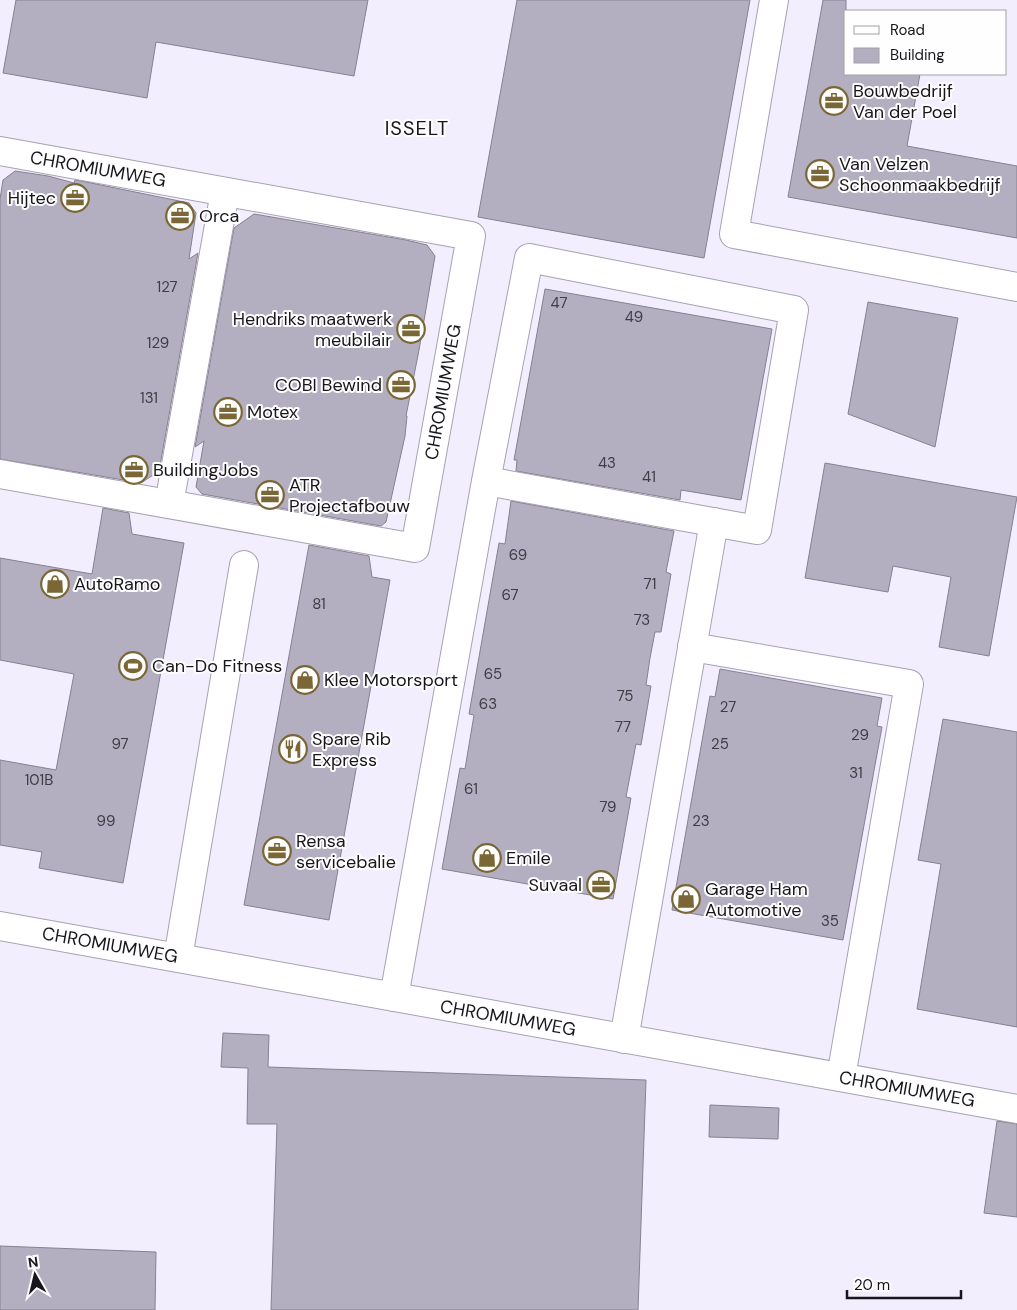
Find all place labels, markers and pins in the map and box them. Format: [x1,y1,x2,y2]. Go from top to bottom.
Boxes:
place label: Bouwbedrijf Van der Poel [853,79,957,124]
office icon: Bouwbedrijf Van der Poel [819,86,849,116]
place label: Van Velzen Schoonmaakbedrijf [839,152,1001,197]
office icon: Van Velzen Schoonmaakbedrijf [805,159,835,189]
office icon: Hijtec [60,183,90,213]
place label: Hijtec [8,186,56,210]
office icon: Orca [165,201,195,231]
place label: Orca [199,204,239,228]
place label: Hendriks maatwerk meubilair [233,307,392,352]
office icon: Hendriks maatwerk meubilair [396,314,426,344]
office icon: COBI Bewind [386,370,416,400]
place label: COBI Bewind [275,373,382,397]
office icon: Motex [213,397,243,427]
place label: Motex [247,400,298,424]
office icon: BuildingJobs [119,455,149,485]
place label: BuildingJobs [153,458,258,482]
place label: ATR Projectafbouw [289,473,410,518]
office icon: ATR Projectafbouw [255,480,285,510]
shop icon: AutoRamo [40,569,70,599]
place label: AutoRamo [74,572,161,596]
sports icon: Can-Do Fitness [118,651,148,681]
place label: Can-Do Fitness [152,654,282,678]
shop icon: Klee Motorsport [290,665,320,695]
place label: Klee Motorsport [324,668,458,692]
place label: Spare Rib Express [312,727,391,772]
restaurant icon: Spare Rib Express [278,734,308,764]
place label: Rensa servicebalie [296,829,396,874]
office icon: Rensa servicebalie [262,836,292,866]
shop icon: Emile [472,843,502,873]
place label: Emile [506,846,551,870]
office icon: Suvaal [586,870,616,900]
place label: Suvaal [529,873,582,897]
place label: Garage Ham Automotive [705,877,808,922]
shop icon: Garage Ham Automotive [671,884,701,914]

